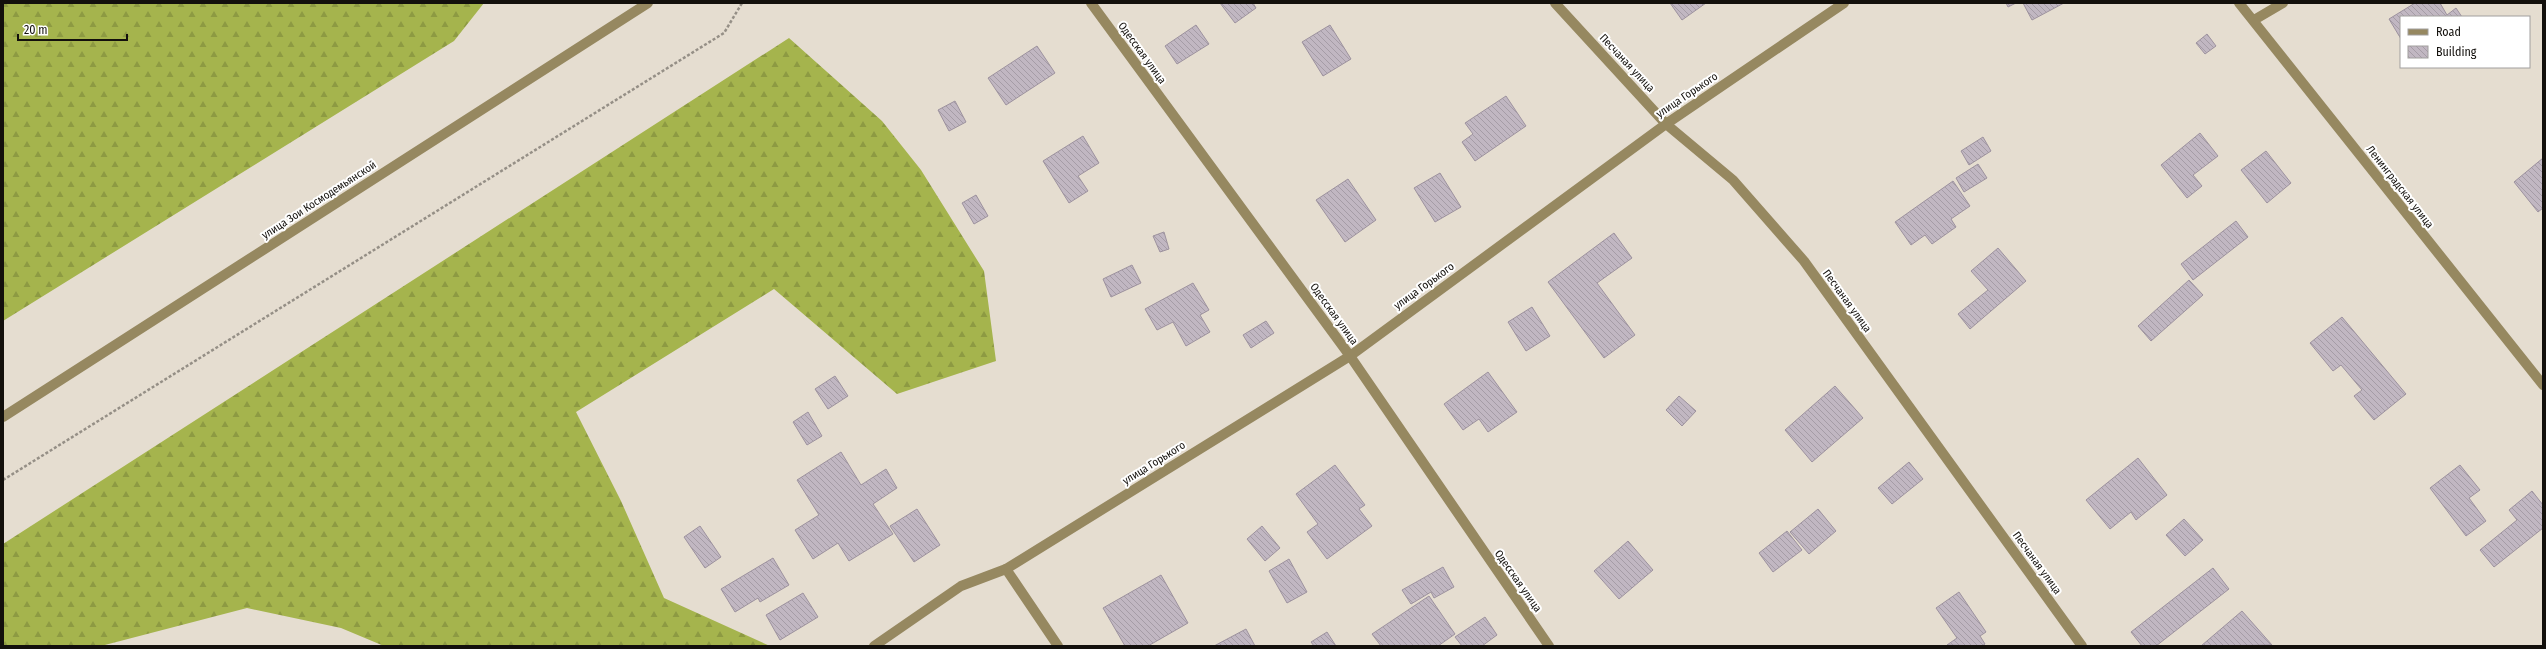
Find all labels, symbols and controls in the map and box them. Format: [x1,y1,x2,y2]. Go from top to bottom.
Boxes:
scale bar [18,16,127,42]
legend [2400,16,2530,68]
street label: Одесская улица [1115,20,1169,86]
text: 20 m [24,23,48,37]
text: Road [2436,25,2461,39]
street label: Песчаная улица [1597,31,1657,95]
text: Building [2436,45,2477,59]
street label: улица Горького [1654,70,1720,120]
street label: Ленинградская улица [2364,143,2436,231]
street label: улица Зои Космодемьянской [259,158,379,242]
street label: улица Горького [1391,260,1457,312]
street label: Песчаная улица [1820,267,1874,335]
street label: Одесская улица [1307,281,1361,347]
street label: улица Горького [1120,438,1188,487]
street label: Песчаная улица [2010,529,2064,597]
street label: Одесская улица [1492,547,1544,615]

